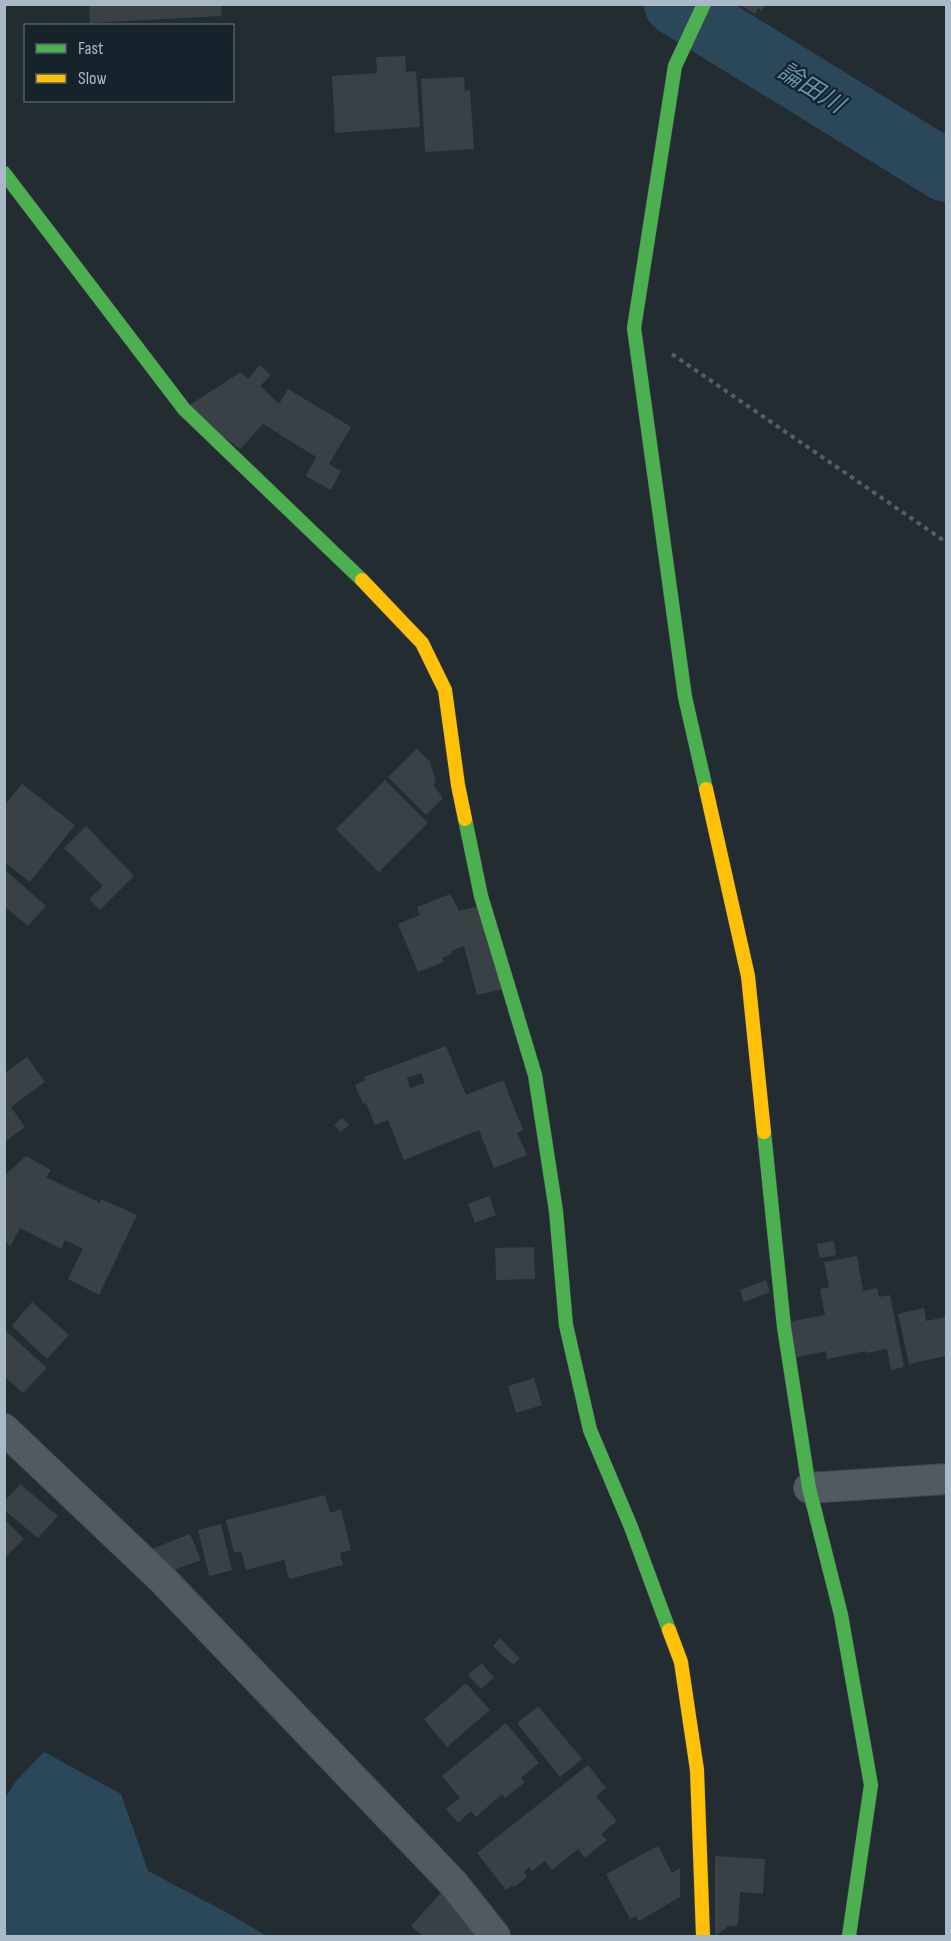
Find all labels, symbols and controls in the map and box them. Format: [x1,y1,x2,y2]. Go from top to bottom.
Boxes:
legend [24,24,234,102]
text: Fast [78,38,104,59]
water label: 論田川 [773,57,852,121]
text: Slow [78,68,107,89]

